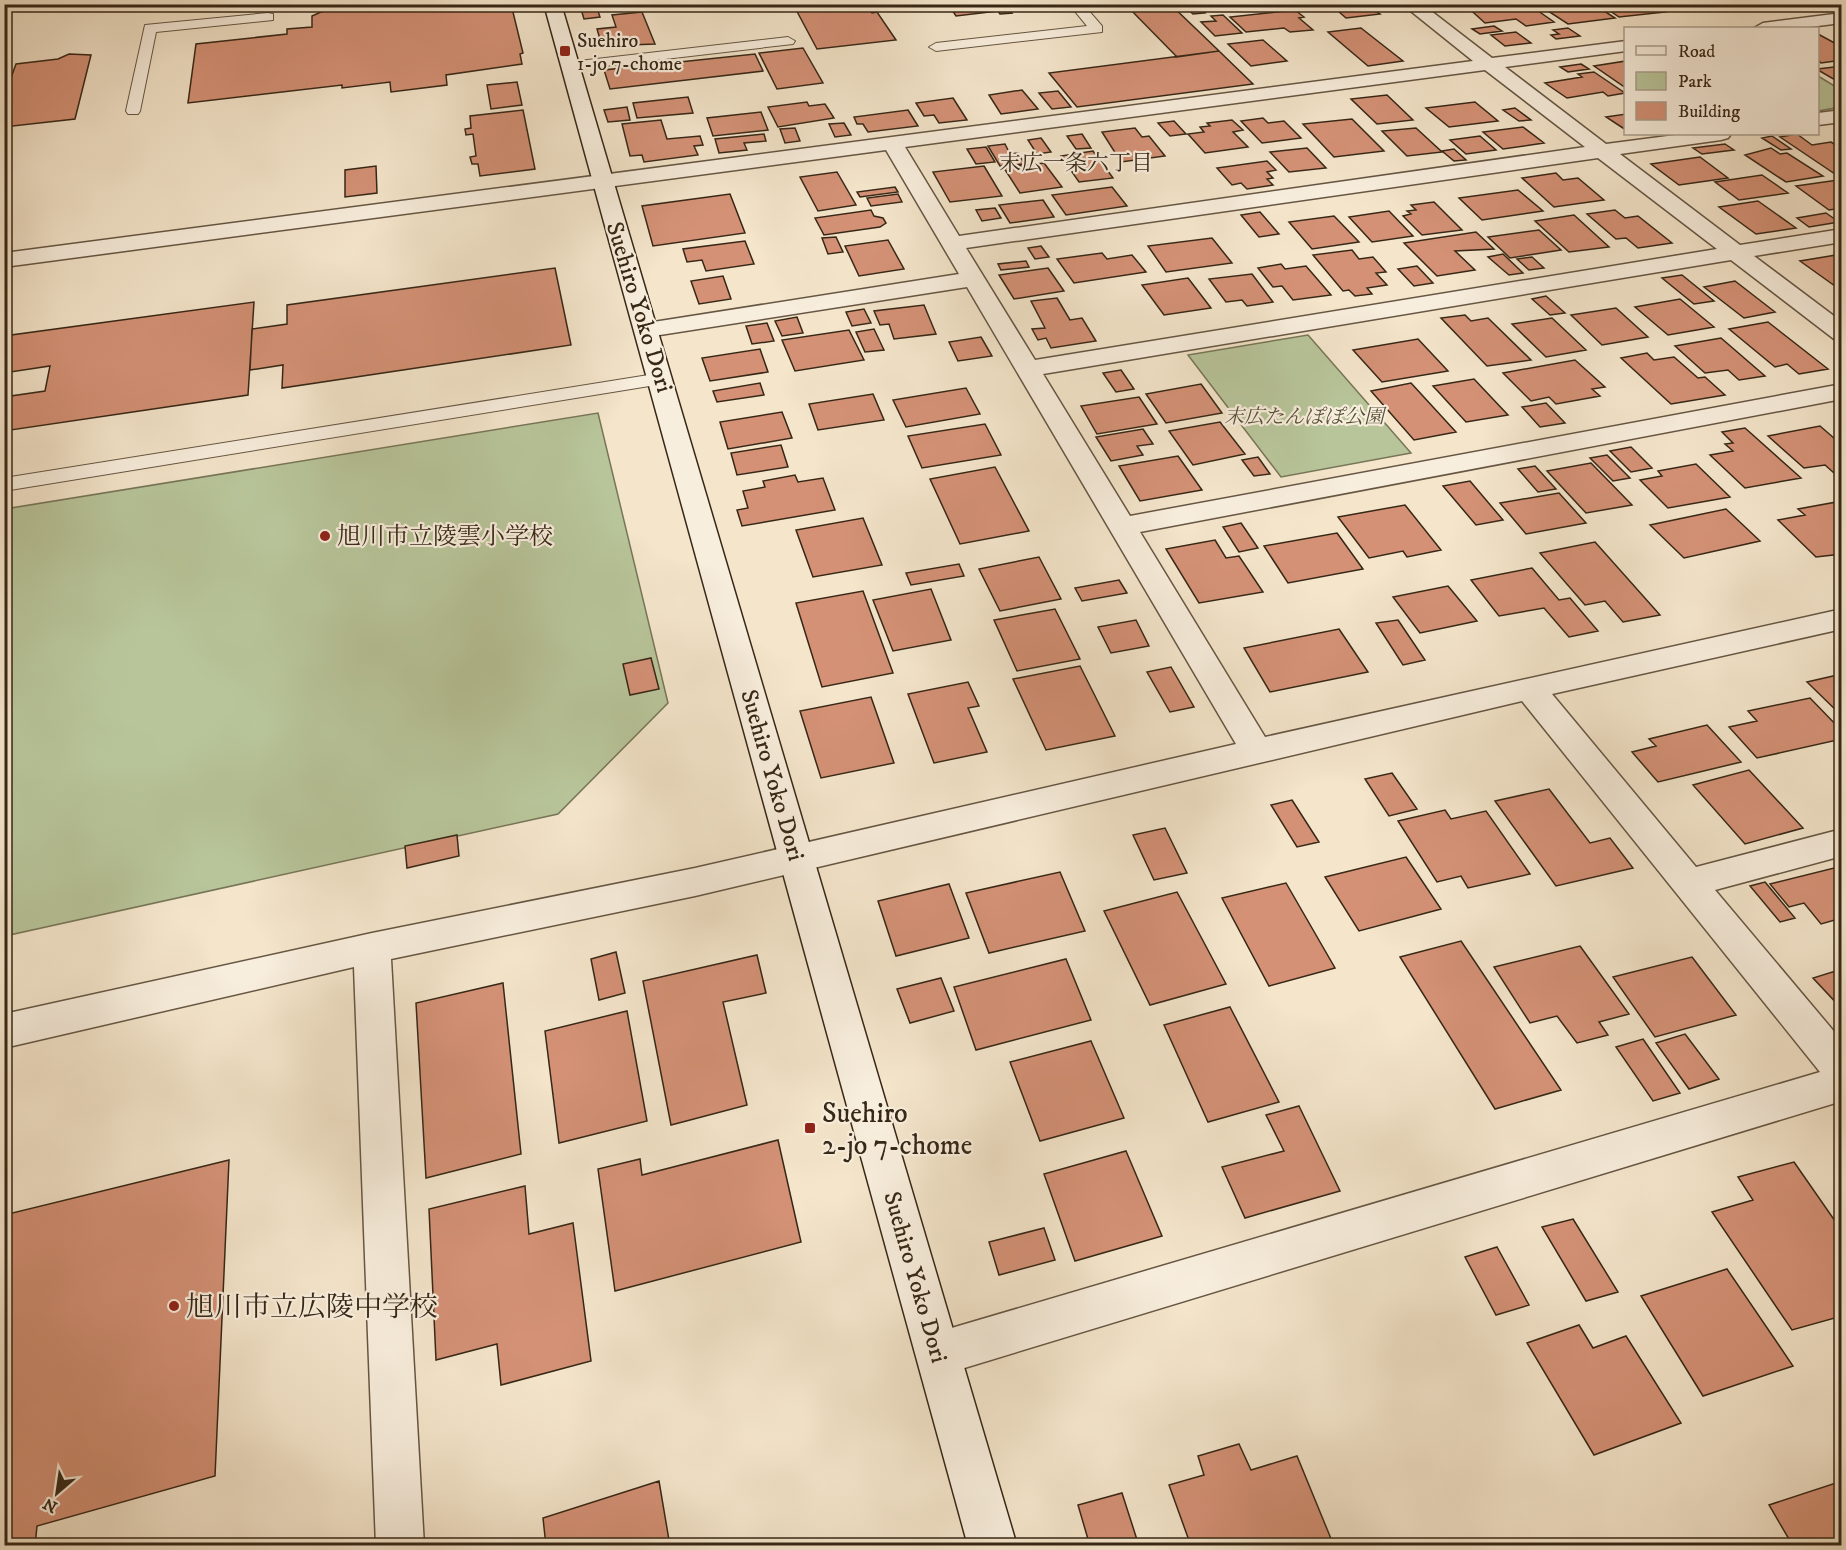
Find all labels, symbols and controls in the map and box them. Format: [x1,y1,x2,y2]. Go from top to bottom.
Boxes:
legend [1624,27,1819,135]
place label: Suehiro 1-jo 7-chome [577,29,682,77]
text: Road [1678,41,1715,63]
marker: Suehiro 1-jo 7-chome [558,44,572,58]
text: Park [1678,71,1712,93]
text: Building [1678,101,1740,123]
district label: 末広一条六丁目 [999,150,1153,177]
street label: Suehiro Yoko Dori [599,218,679,396]
park label: 末広たんぽぽ公園 [1224,405,1387,430]
place label: 旭川市立陵雲小学校 [337,522,553,552]
marker: 旭川市立陵雲小学校 [318,529,332,543]
street label: Suehiro Yoko Dori [733,686,811,864]
place label: Suehiro 2-jo 7-chome [822,1096,972,1163]
marker: Suehiro 2-jo 7-chome [803,1121,817,1135]
street label: Suehiro Yoko Dori [876,1188,954,1366]
place label: 旭川市立広陵中学校 [186,1290,438,1325]
marker: 旭川市立広陵中学校 [167,1299,181,1313]
north arrow [27,1463,87,1523]
text: N [40,1493,61,1517]

